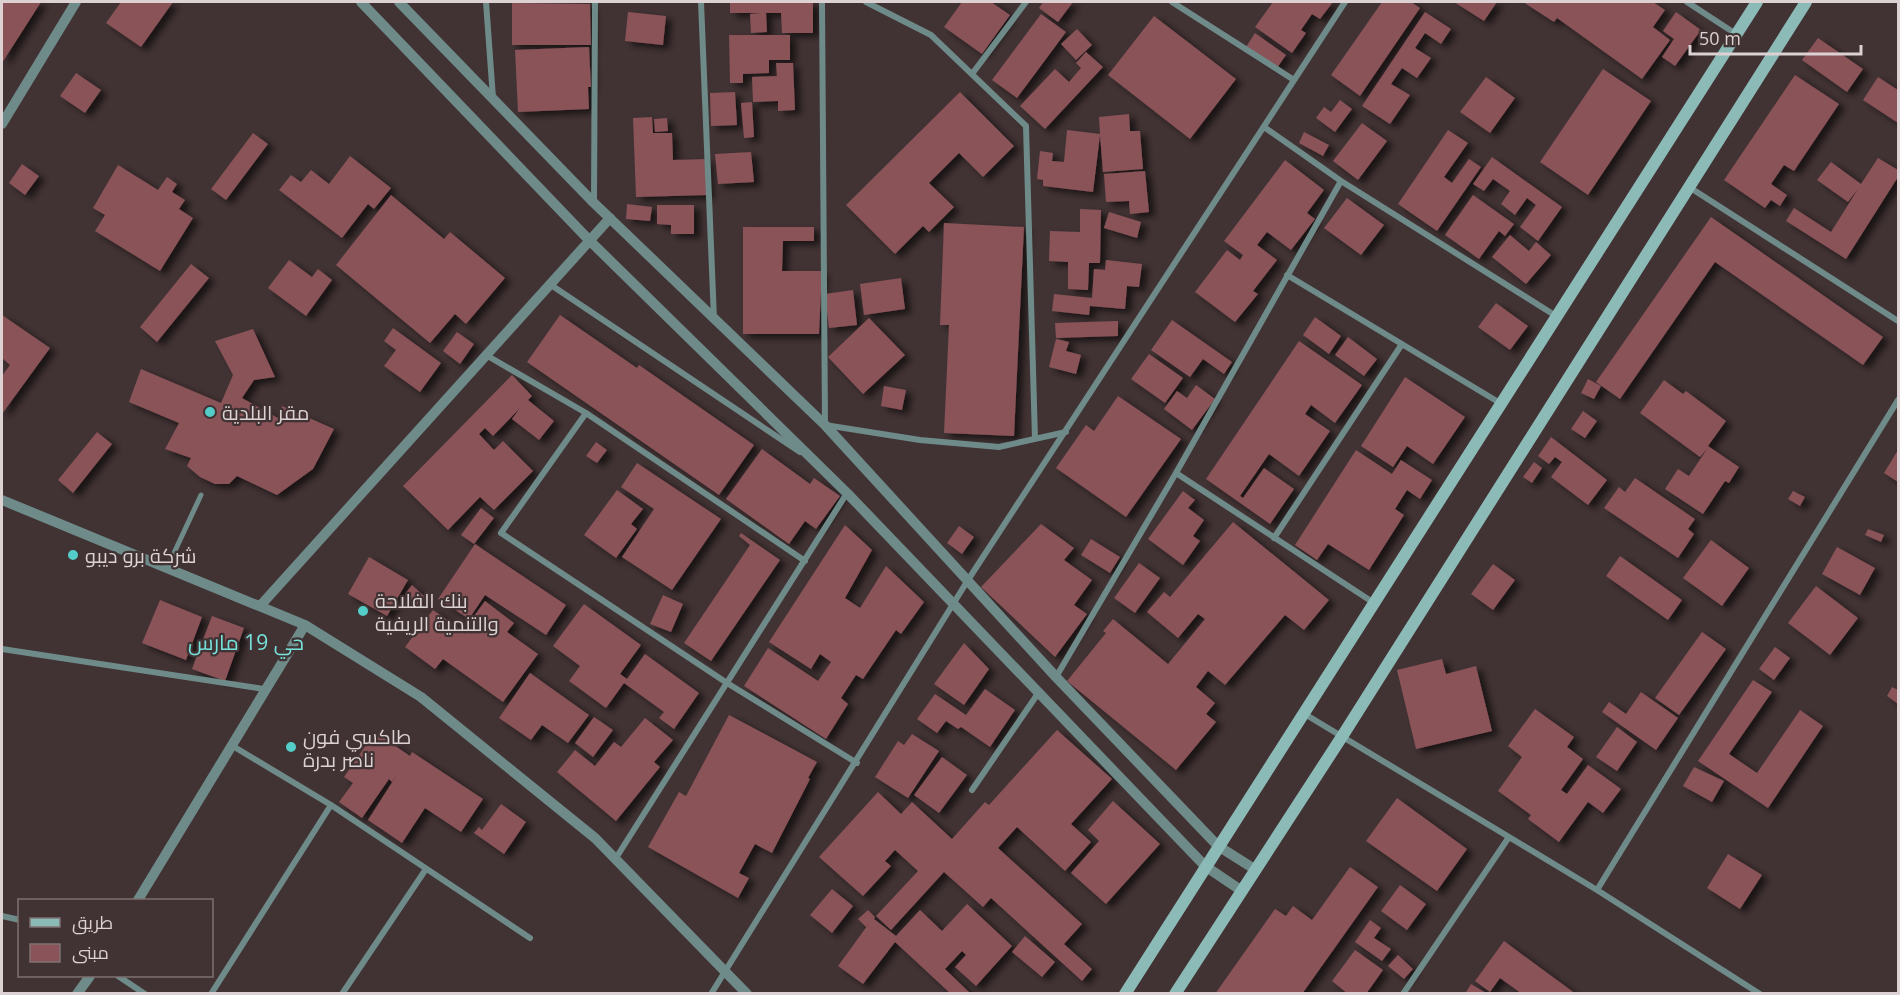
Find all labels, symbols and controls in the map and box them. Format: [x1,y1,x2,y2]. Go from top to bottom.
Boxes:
scale bar [1690,18,1861,56]
text: 50 m [1699,26,1741,50]
place label: مقر البلدية [222,399,309,426]
marker: مقر البلدية [203,405,217,419]
place label: شركة برو ديبو [85,542,196,569]
marker: شركة برو ديبو [66,548,80,562]
place label: بنك الفلاحة والتنمية الريفية [375,587,499,637]
marker: بنك الفلاحة والتنمية الريفية [356,604,370,618]
district label: حي 19 مارس [188,628,304,659]
place label: طاكسي فون ناصر بدرة [303,723,411,773]
marker: طاكسي فون ناصر بدرة [284,740,298,754]
legend [18,899,213,977]
text: طريق [72,910,113,935]
text: مبنى [72,940,109,964]

